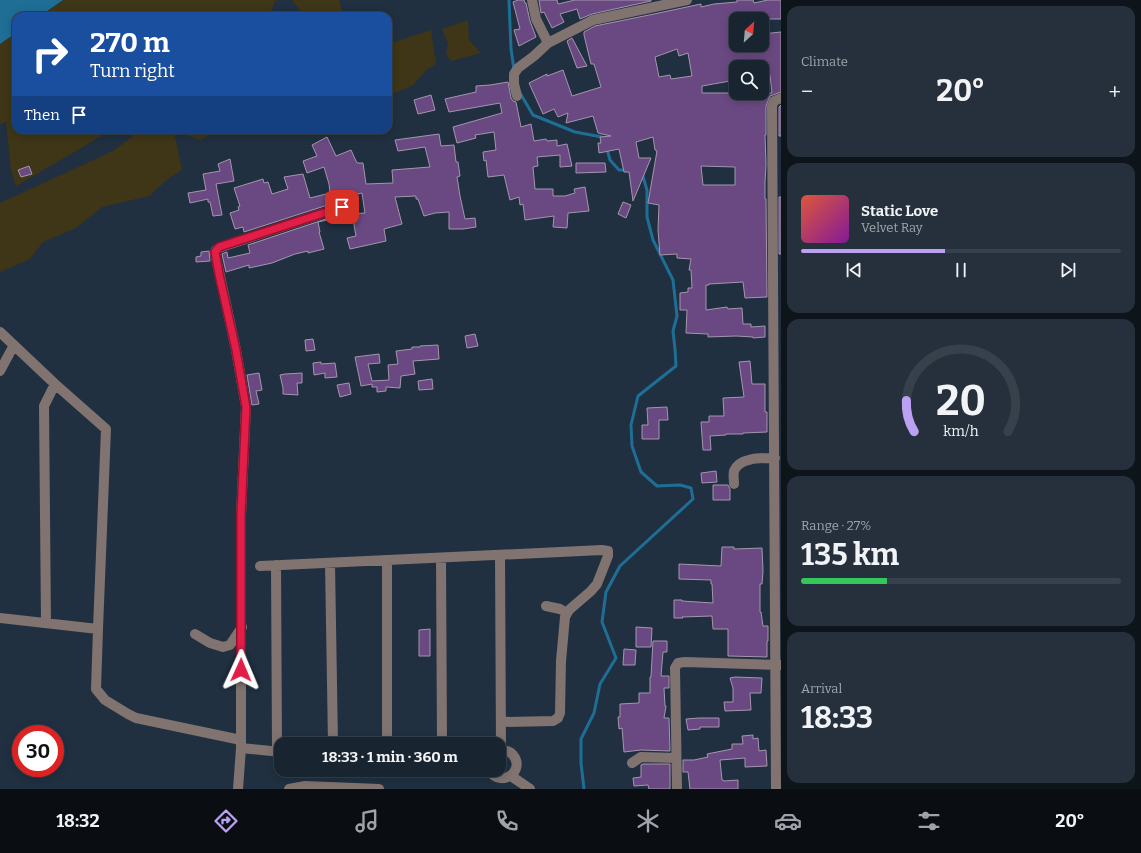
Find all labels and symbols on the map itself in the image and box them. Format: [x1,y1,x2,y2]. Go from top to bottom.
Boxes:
north arrow [729,12,769,52]
pin [325,190,359,224]
position arrow [220,649,262,691]
speed limit sign: 30 [12,725,64,777]

